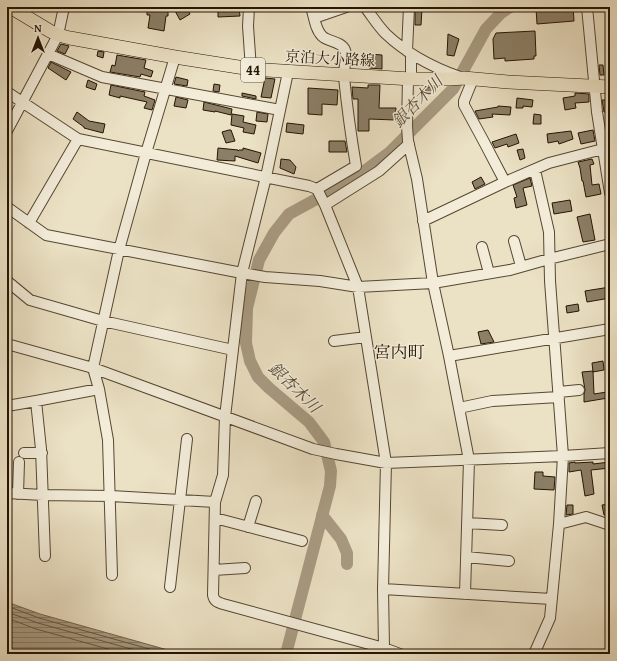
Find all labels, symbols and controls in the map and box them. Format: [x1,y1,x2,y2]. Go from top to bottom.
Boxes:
north arrow [18,18,58,58]
text: N [34,20,42,36]
street label: 京泊大小路線 [285,45,375,71]
road number: 44 [241,58,265,82]
water label: 銀杏木川 [386,68,449,132]
district label: 宮内町 [374,339,425,364]
water label: 銀杏木川 [264,356,328,419]

